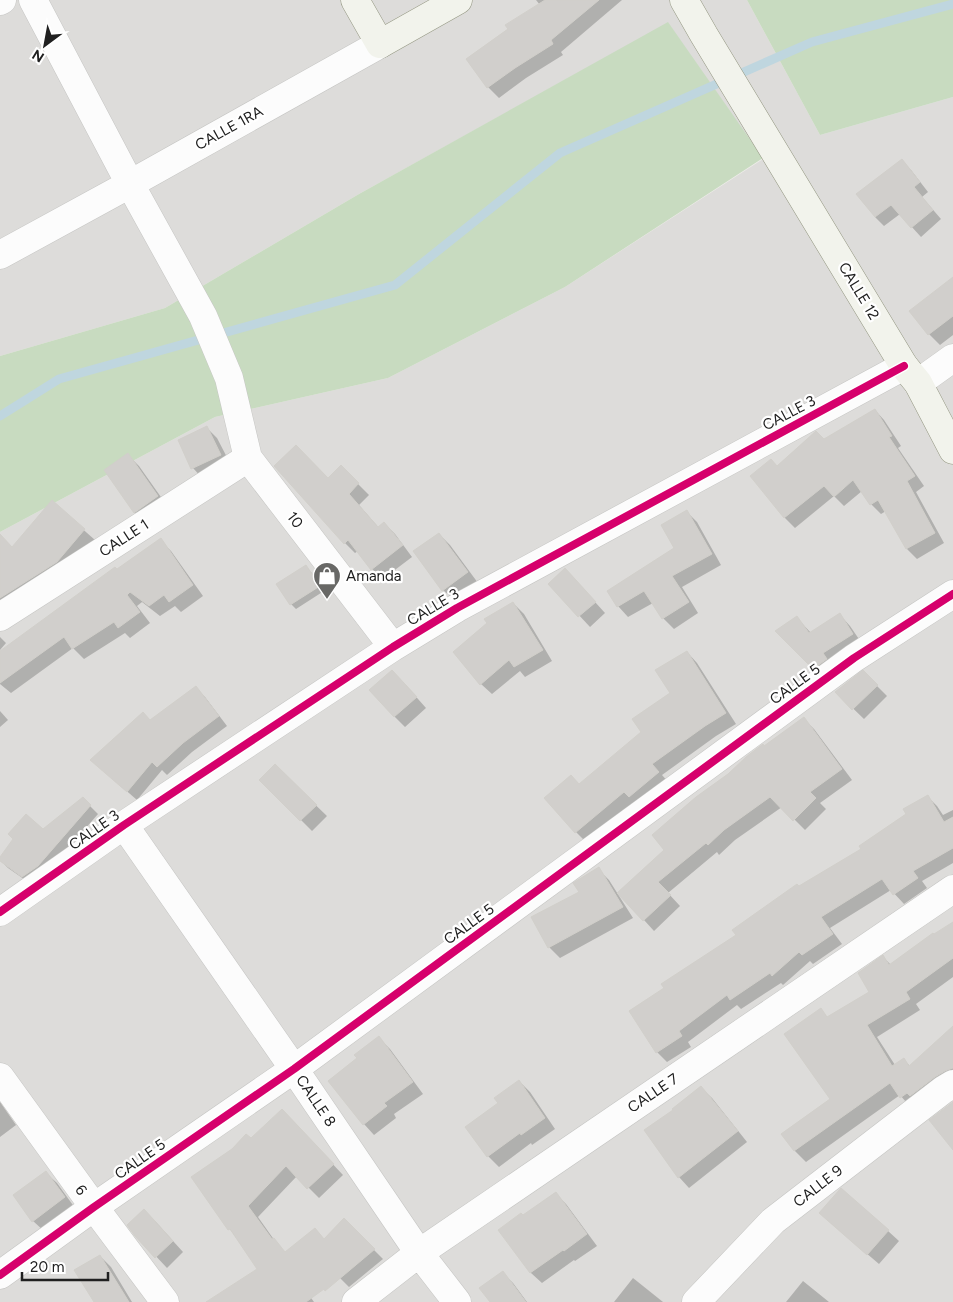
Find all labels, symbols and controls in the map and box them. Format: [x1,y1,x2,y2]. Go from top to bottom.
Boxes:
north arrow [20,20,70,70]
text: N [29,46,47,66]
street label: CALLE 1RA [192,102,266,154]
street label: CALLE 12 [835,259,883,323]
street label: CALLE 3 [759,392,819,434]
street label: 10 [283,508,307,532]
street label: CALLE 1 [96,515,152,561]
shop icon: Amanda [312,561,342,600]
place label: Amanda [346,567,401,585]
street label: CALLE 3 [404,585,462,629]
street label: CALLE 5 [766,660,824,708]
street label: CALLE 3 [65,806,123,854]
street label: CALLE 5 [440,900,498,948]
street label: CALLE 7 [624,1070,682,1116]
street label: CALLE 8 [292,1072,340,1130]
street label: CALLE 5 [111,1135,169,1183]
street label: CALLE 9 [790,1161,846,1211]
street label: 6 [71,1181,91,1199]
scale bar [22,1250,109,1282]
text: 20 m [30,1258,64,1276]

